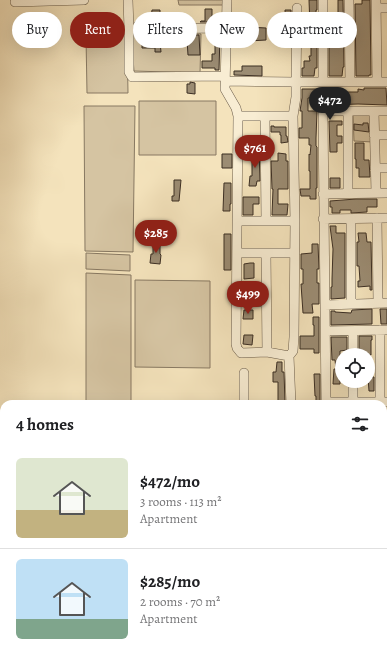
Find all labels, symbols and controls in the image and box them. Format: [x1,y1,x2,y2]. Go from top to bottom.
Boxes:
chip: Buy [12,12,62,48]
chip: Rent [70,12,125,48]
chip: Filters [133,12,197,48]
chip: New [205,12,259,48]
chip: Apartment [267,12,357,48]
pin: $472 [306,87,354,121]
text: $472 [318,91,342,108]
pin: $761 [231,135,279,169]
text: $761 [244,139,266,156]
pin: $285 [132,220,180,254]
text: $285 [144,224,168,241]
pin: $499 [224,281,272,315]
text: $499 [236,285,260,302]
map controls [335,348,375,388]
button: locate [335,348,375,388]
text: 4 homes [16,413,74,436]
icon: filters [349,413,371,435]
text: $472/mo [140,470,200,493]
icon: home [48,474,96,522]
text: 3 rooms · 113 m² [140,493,222,510]
text: Apartment [140,510,198,527]
text: $285/mo [140,570,200,593]
icon: home [48,575,96,623]
text: 2 rooms · 70 m² [140,593,220,610]
text: Apartment [140,610,198,627]

